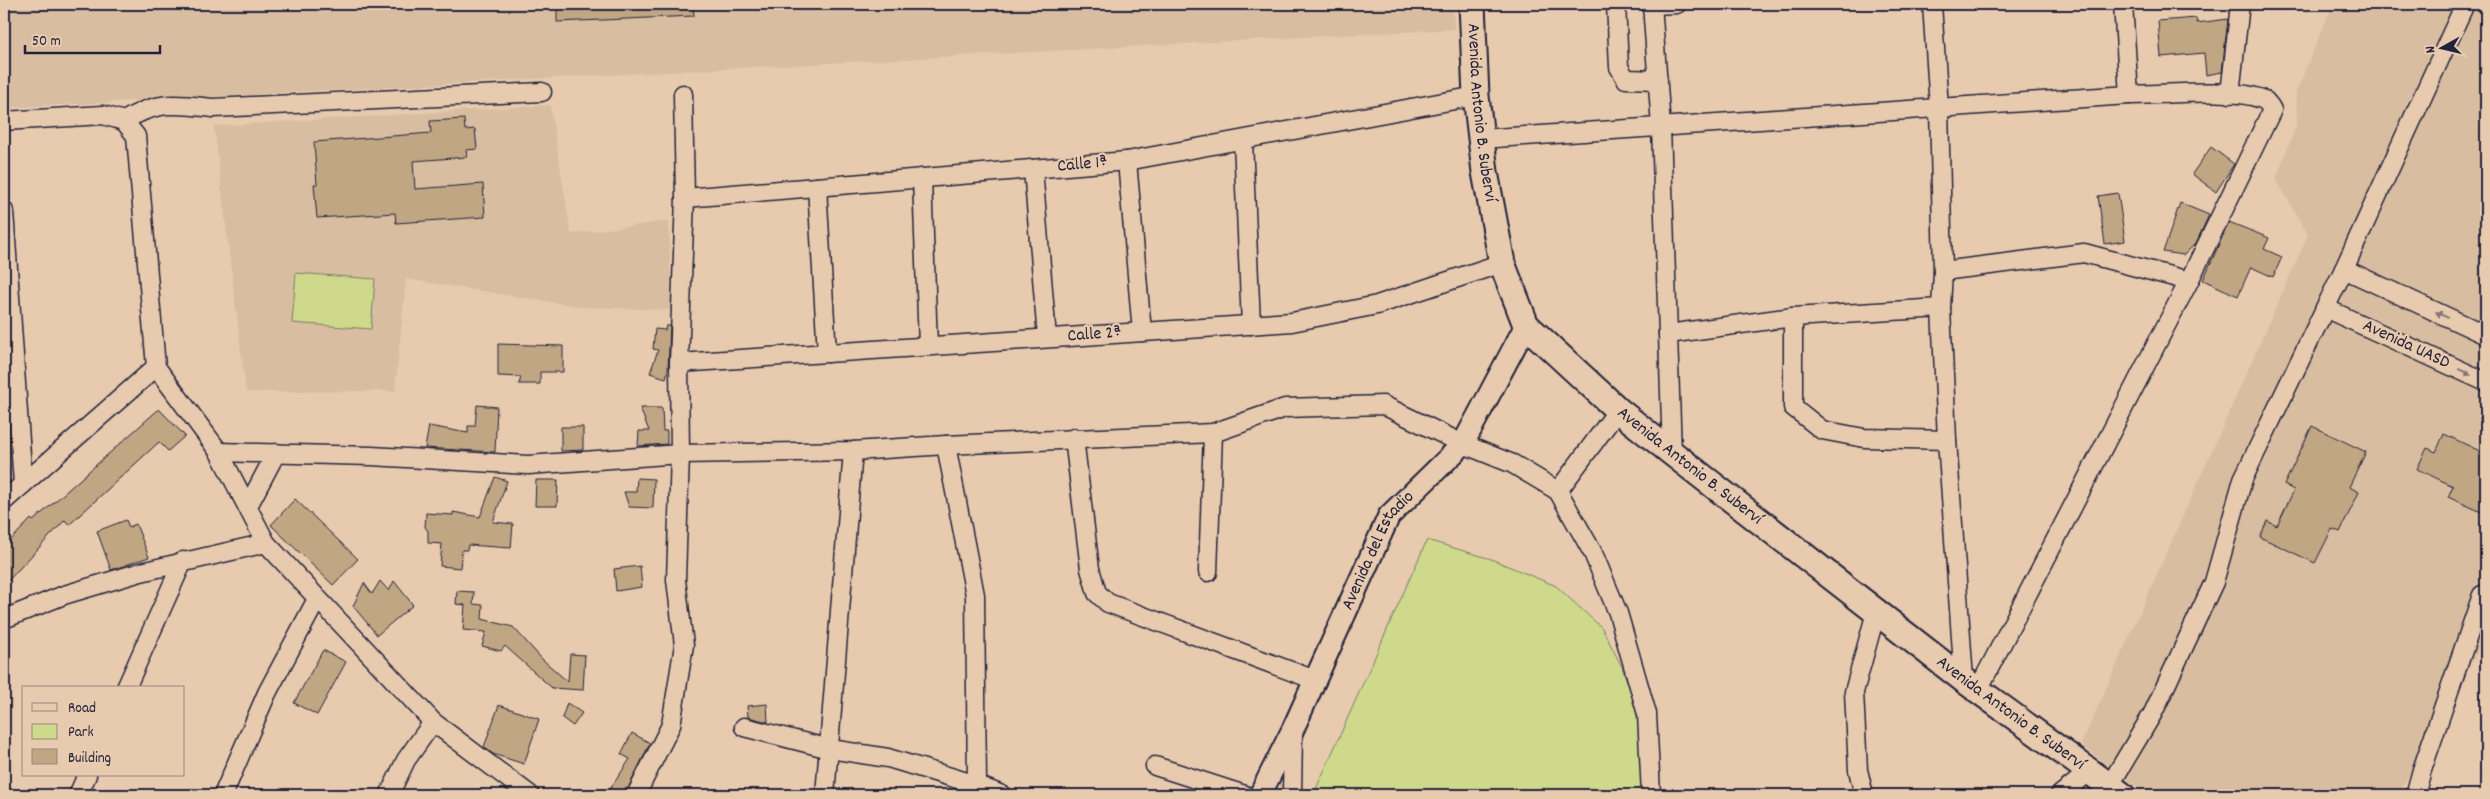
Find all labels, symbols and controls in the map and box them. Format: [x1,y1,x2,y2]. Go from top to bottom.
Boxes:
scale bar [25,22,160,54]
north arrow [2418,22,2468,72]
street label: Avenida Antonio B. Suberví [1460,23,1503,205]
text: 50 m [32,31,61,53]
text: N [2421,45,2441,54]
street label: Calle 1ª [1056,150,1110,180]
one-way arrow [2435,310,2449,318]
street label: Avenida UASD [2358,314,2454,376]
street label: Calle 2ª [1067,321,1123,349]
one-way arrow [2458,369,2472,377]
street label: Avenida Antonio B. Suberví [1611,401,1769,532]
street label: Avenida del Estadio [1336,485,1420,614]
street label: Avenida Antonio B. Suberví [1931,650,2091,777]
legend [22,686,185,776]
text: Road [68,698,96,720]
text: Park [68,722,94,744]
text: Building [68,748,111,770]

